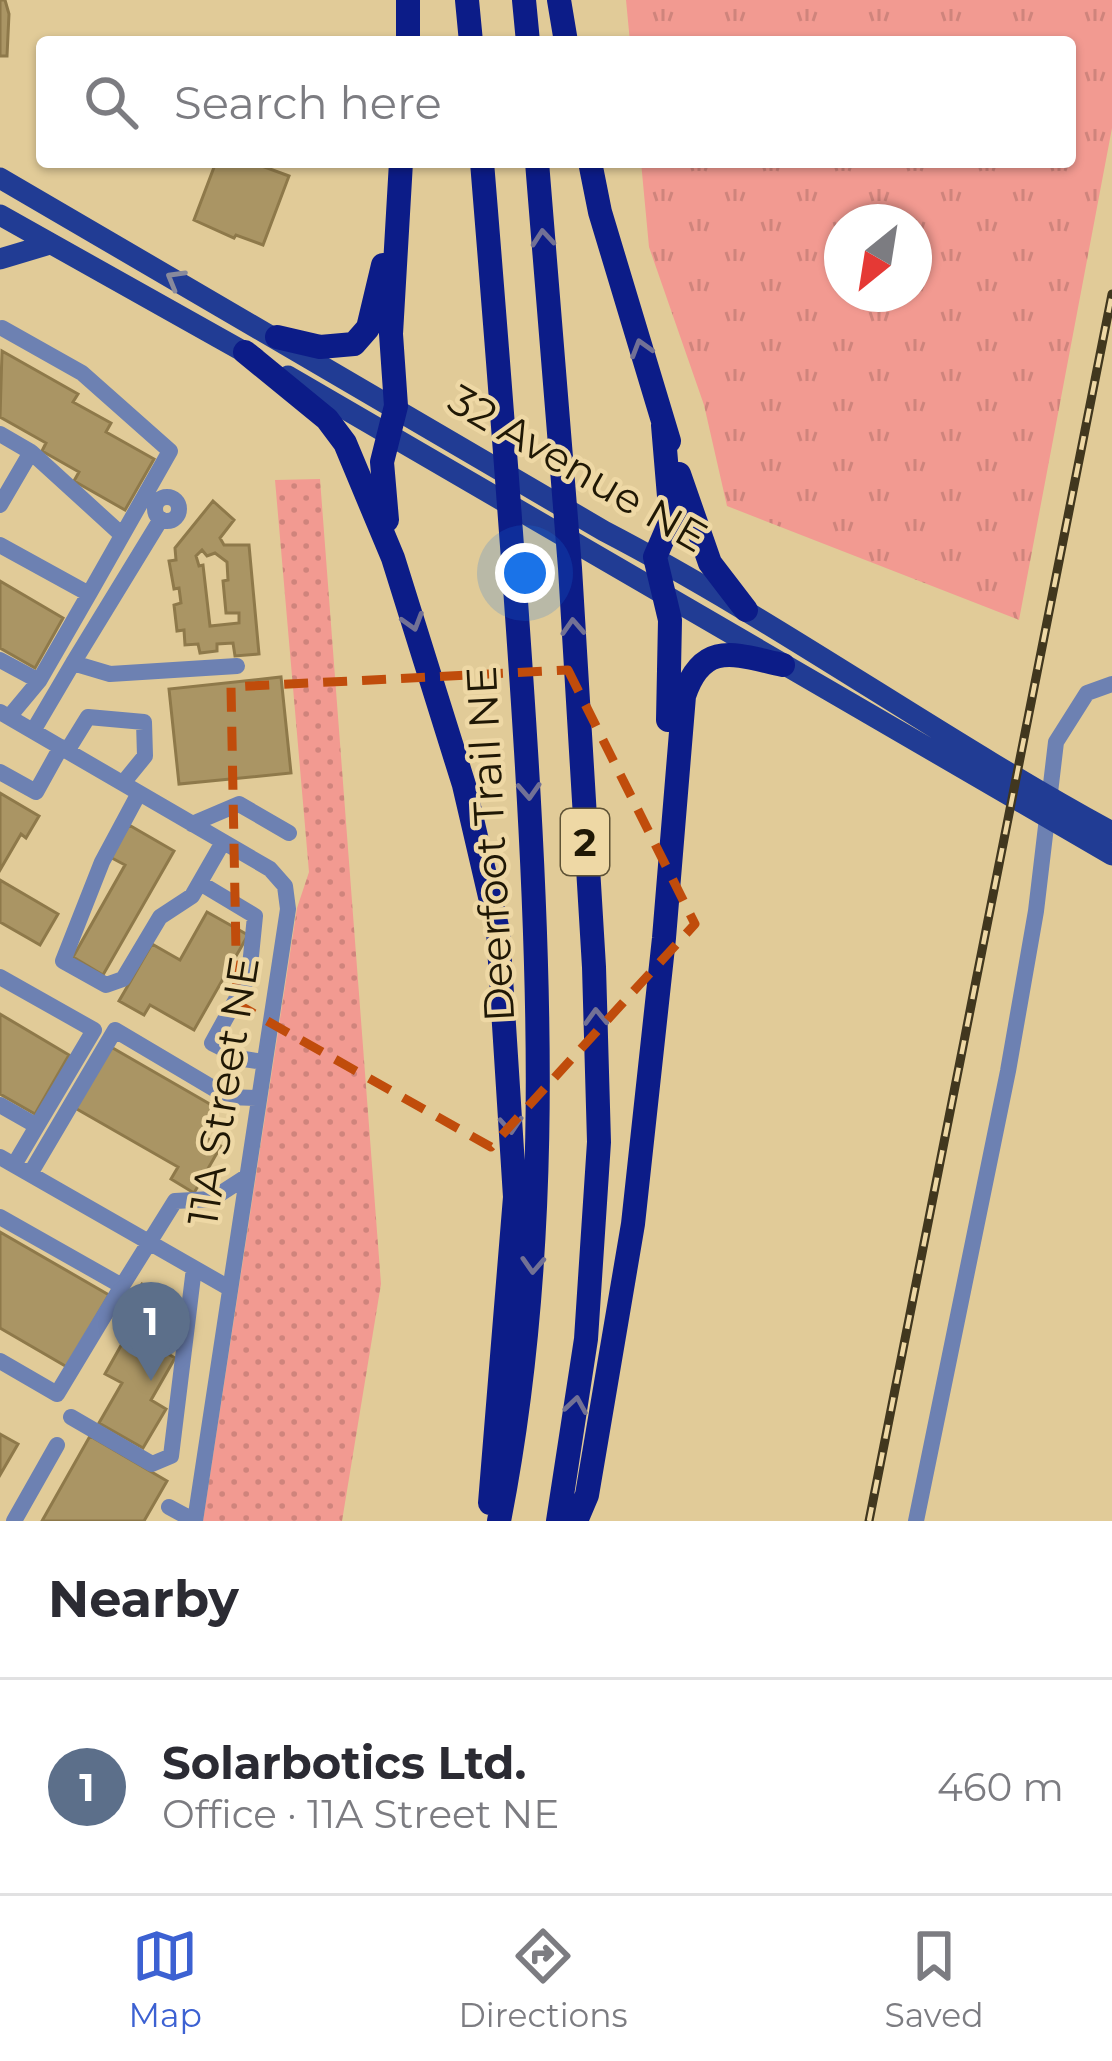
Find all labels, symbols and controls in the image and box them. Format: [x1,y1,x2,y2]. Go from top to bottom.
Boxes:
search box [36,36,1076,168]
icon: search [78,69,144,135]
text: Search here [174,75,442,130]
north arrow [824,204,932,312]
one-way arrow [531,229,557,248]
one-way arrow [166,270,188,293]
one-way arrow [630,338,655,359]
street label: 32 Avenue NE [439,373,717,563]
your location [495,543,555,603]
one-way arrow [399,611,424,632]
one-way arrow [560,617,586,636]
street label: Deerfoot Trail NE [455,665,525,1023]
one-way arrow [515,782,541,801]
road number: 2 [561,809,609,875]
street label: 11A Street NE [176,953,270,1229]
one-way arrow [583,1007,609,1026]
one-way arrow [497,1116,523,1135]
one-way arrow [520,1256,546,1275]
pin: 1 [112,1282,190,1381]
one-way arrow [562,1396,588,1415]
text: Nearby [48,1568,239,1630]
text: Solarbotics Ltd. [162,1735,526,1790]
text: 1 [79,1763,95,1811]
text: 460 m [937,1763,1064,1811]
text: Office · 11A Street NE [162,1790,559,1838]
tab: Map [128,1923,202,2035]
tab: Directions [459,1923,628,2035]
tab: Saved [884,1923,984,2035]

